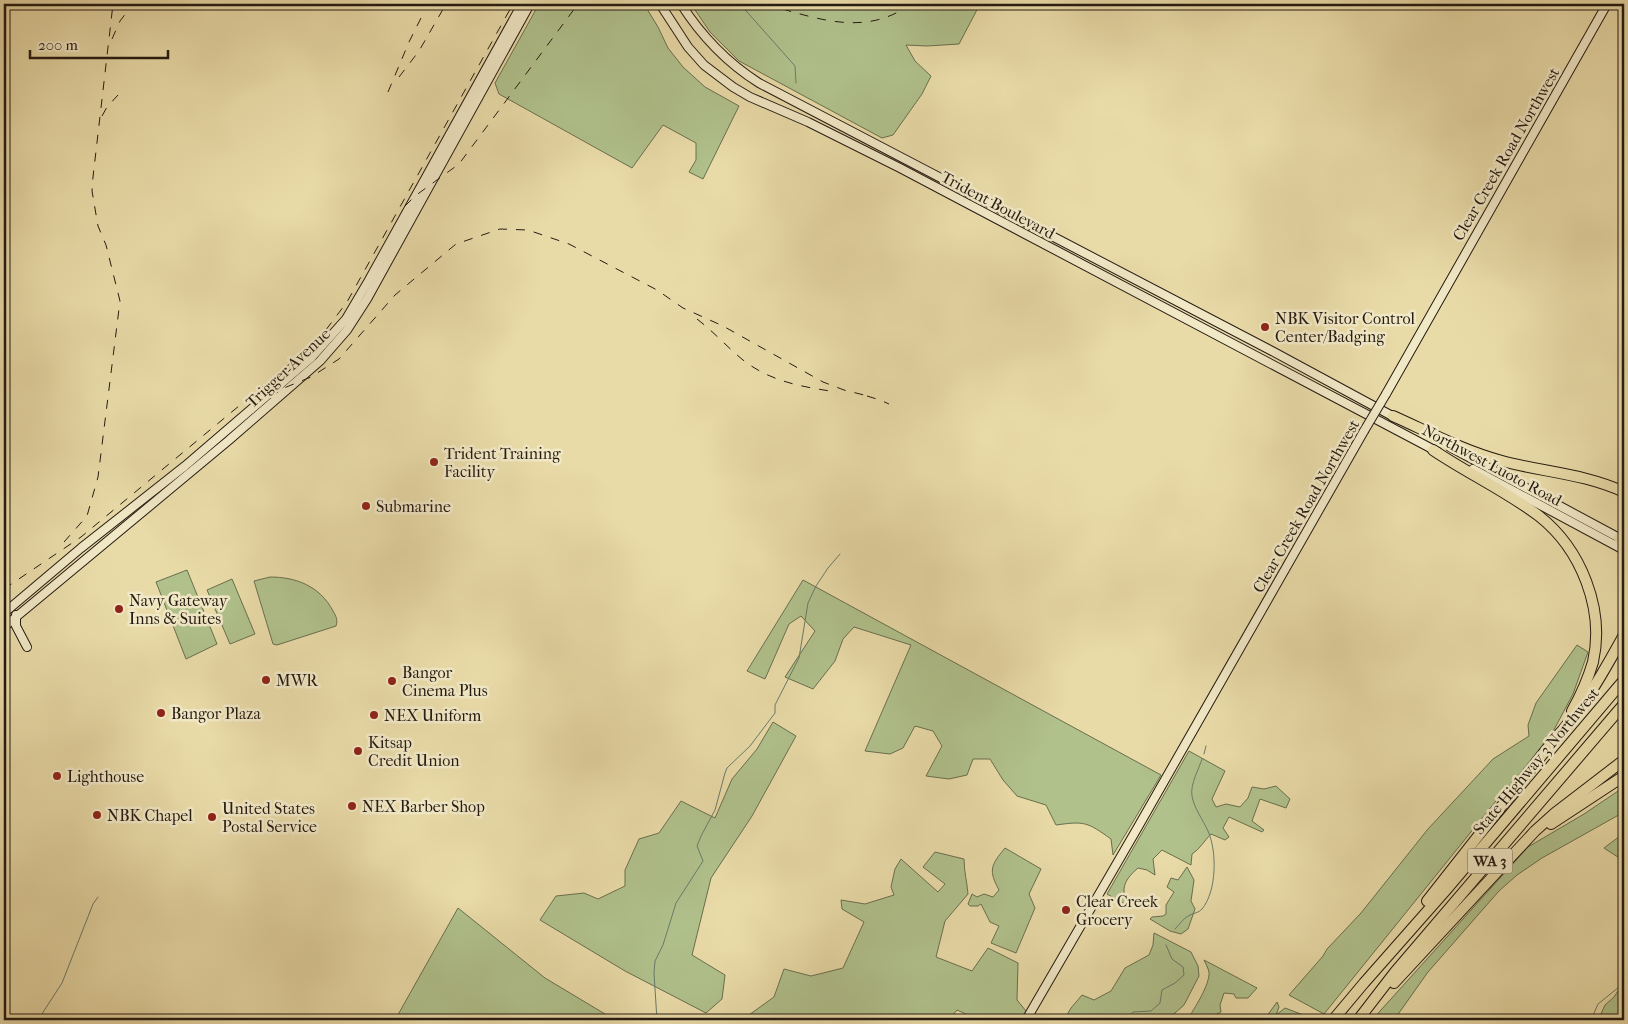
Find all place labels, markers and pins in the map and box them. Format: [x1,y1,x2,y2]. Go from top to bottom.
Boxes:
place label: NBK Visitor Control Center/Badging [1275,309,1415,346]
marker: NBK Visitor Control Center/Badging [1259,321,1271,333]
place label: Trident Training Facility [444,444,561,481]
marker: Trident Training Facility [428,456,440,468]
place label: Submarine [376,497,451,516]
marker: Submarine [360,500,372,512]
place label: Navy Gateway Inns & Suites [129,591,228,628]
marker: Navy Gateway Inns & Suites [113,603,125,615]
place label: Bangor Cinema Plus [402,663,488,700]
place label: MWR [276,671,319,690]
marker: MWR [260,674,272,686]
marker: Bangor Cinema Plus [386,675,398,687]
place label: Bangor Plaza [171,704,261,723]
place label: NEX Uniform [384,706,482,725]
marker: Bangor Plaza [155,707,167,719]
marker: NEX Uniform [368,709,380,721]
place label: Kitsap Credit Union [368,733,460,770]
marker: Kitsap Credit Union [352,745,364,757]
place label: Lighthouse [67,767,144,786]
marker: Lighthouse [51,770,63,782]
place label: NEX Barber Shop [362,797,485,816]
place label: United States Postal Service [222,799,317,836]
marker: NEX Barber Shop [346,800,358,812]
place label: NBK Chapel [107,806,193,825]
marker: NBK Chapel [91,809,103,821]
marker: United States Postal Service [206,811,218,823]
place label: Clear Creek Grocery [1076,892,1159,929]
marker: Clear Creek Grocery [1060,904,1072,916]

